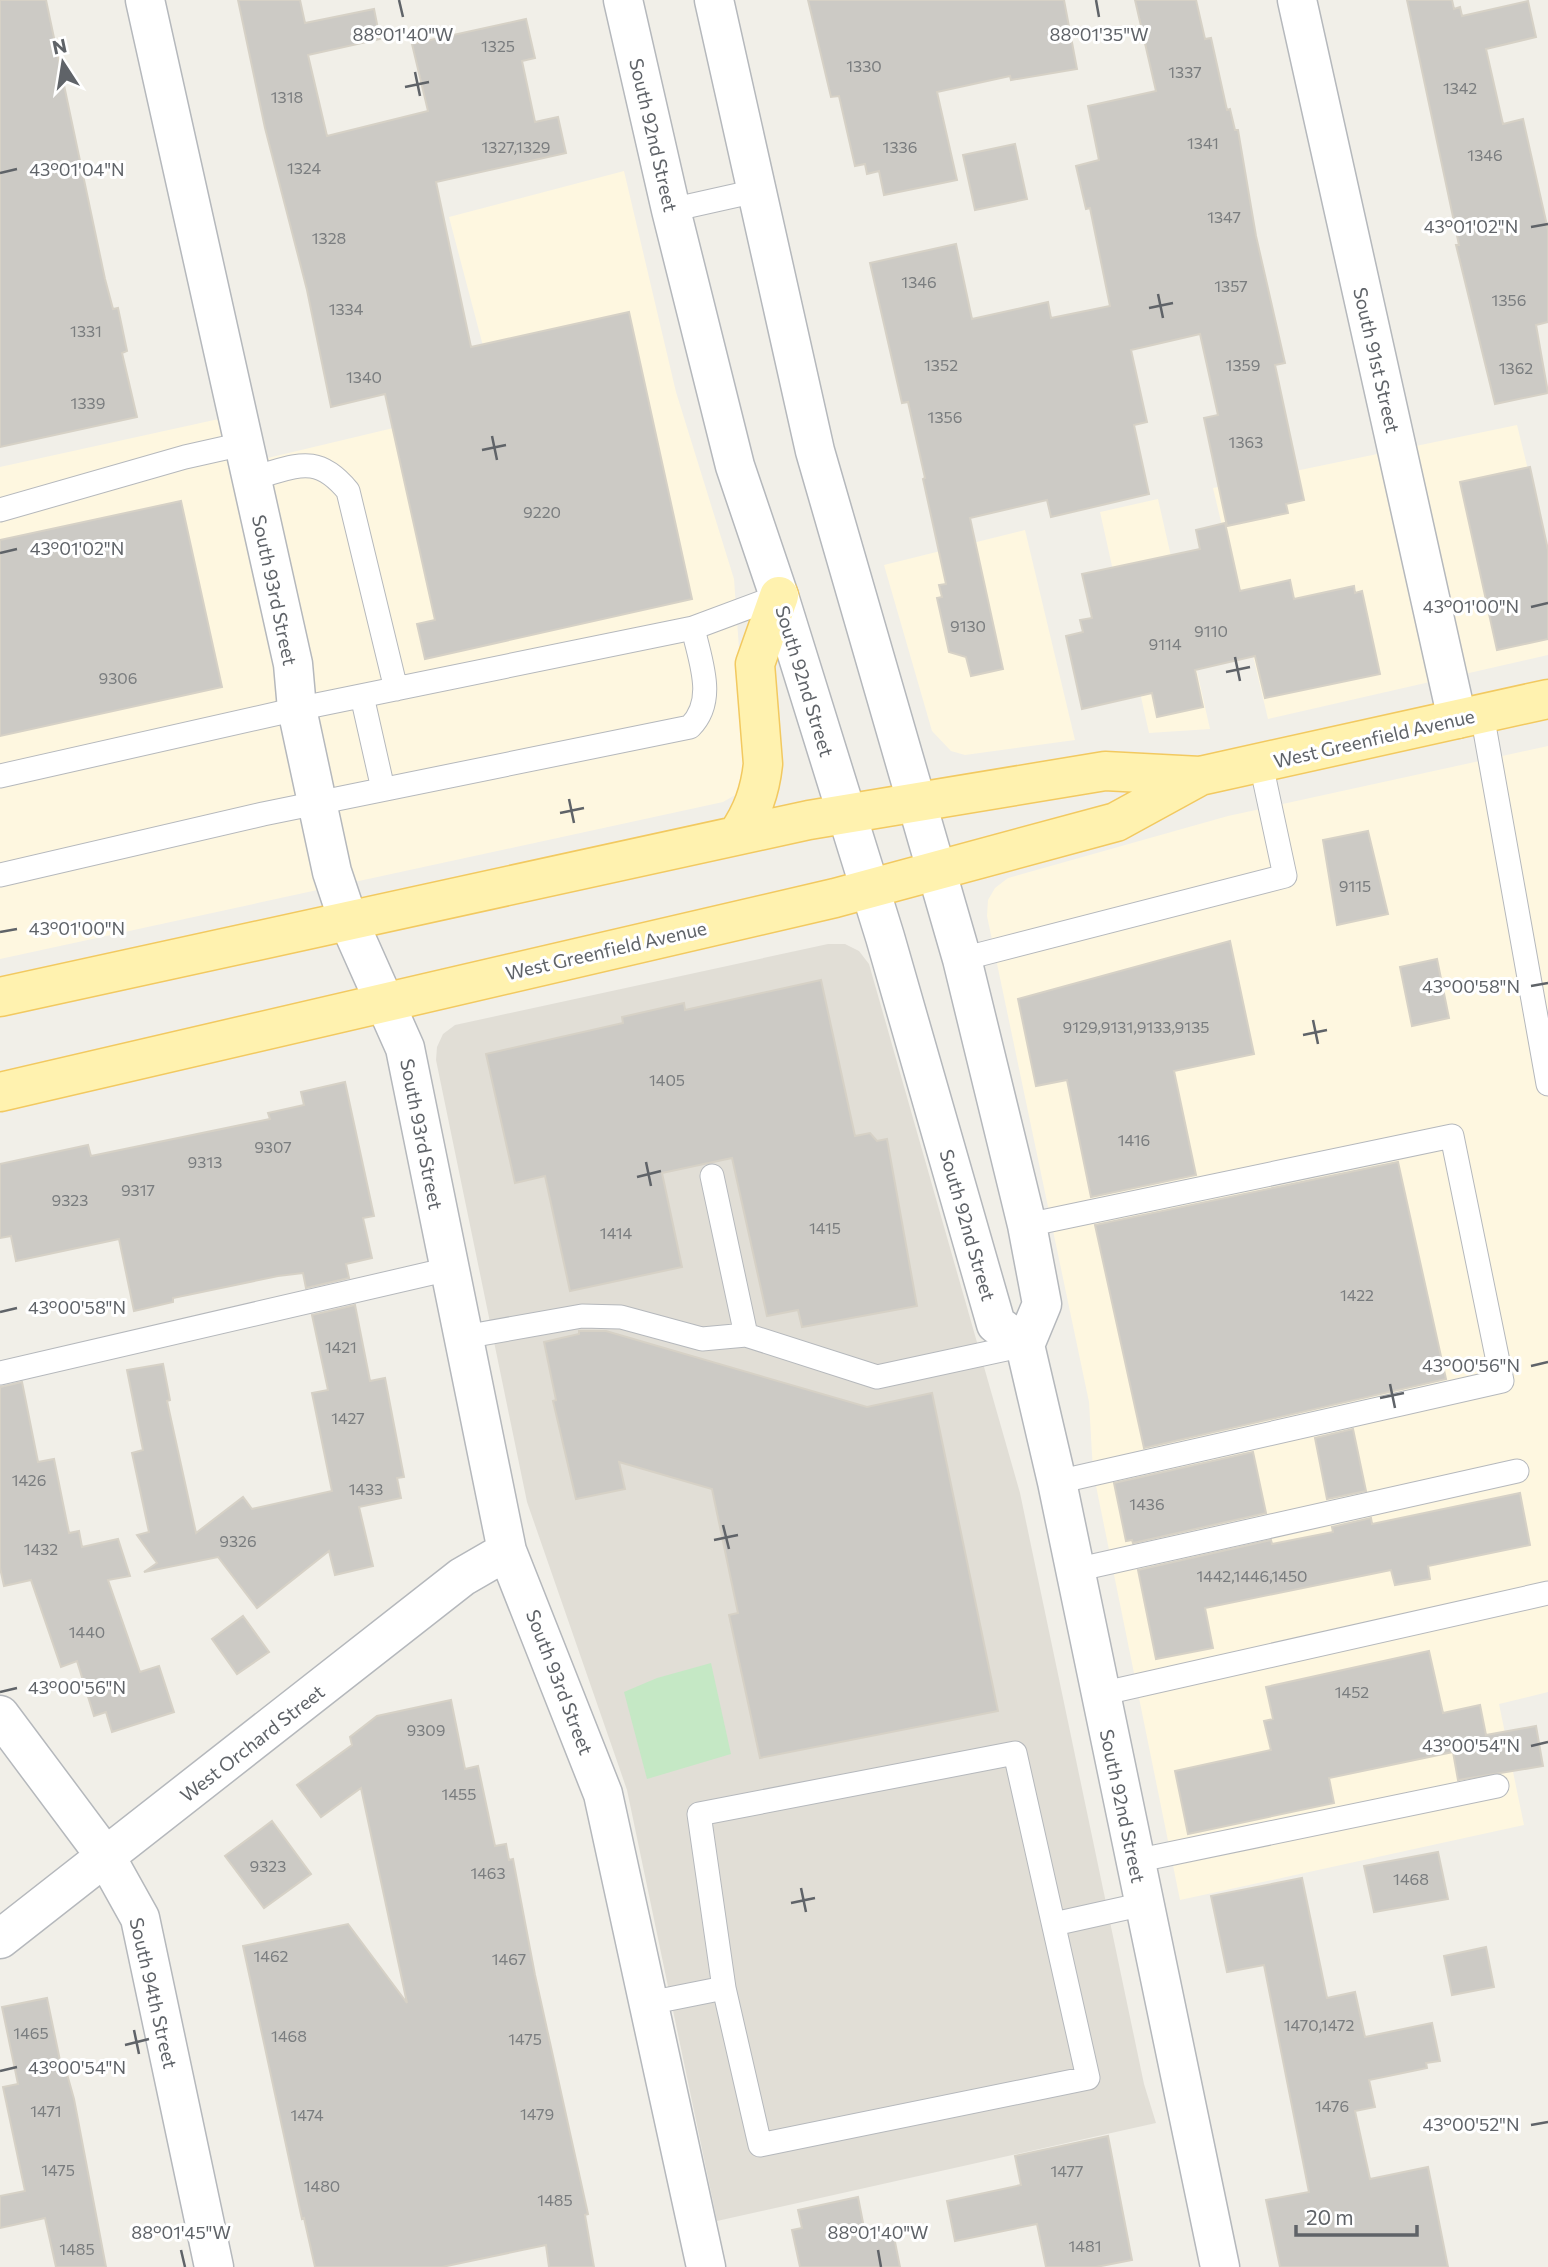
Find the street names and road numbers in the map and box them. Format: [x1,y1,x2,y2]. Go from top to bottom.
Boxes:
street label: South 92nd Street [625,56,683,214]
street label: South 91st Street [1349,285,1405,435]
street label: South 93rd Street [248,513,302,668]
street label: South 92nd Street [771,603,839,759]
street label: West Greenfield Avenue [1271,704,1477,772]
street label: West Greenfield Avenue [503,916,709,984]
street label: South 93rd Street [396,1057,448,1212]
street label: South 92nd Street [935,1147,1001,1304]
street label: South 93rd Street [522,1606,598,1758]
street label: West Orchard Street [175,1679,329,1806]
street label: South 92nd Street [1095,1727,1151,1885]
street label: South 94th Street [125,1915,183,2071]

